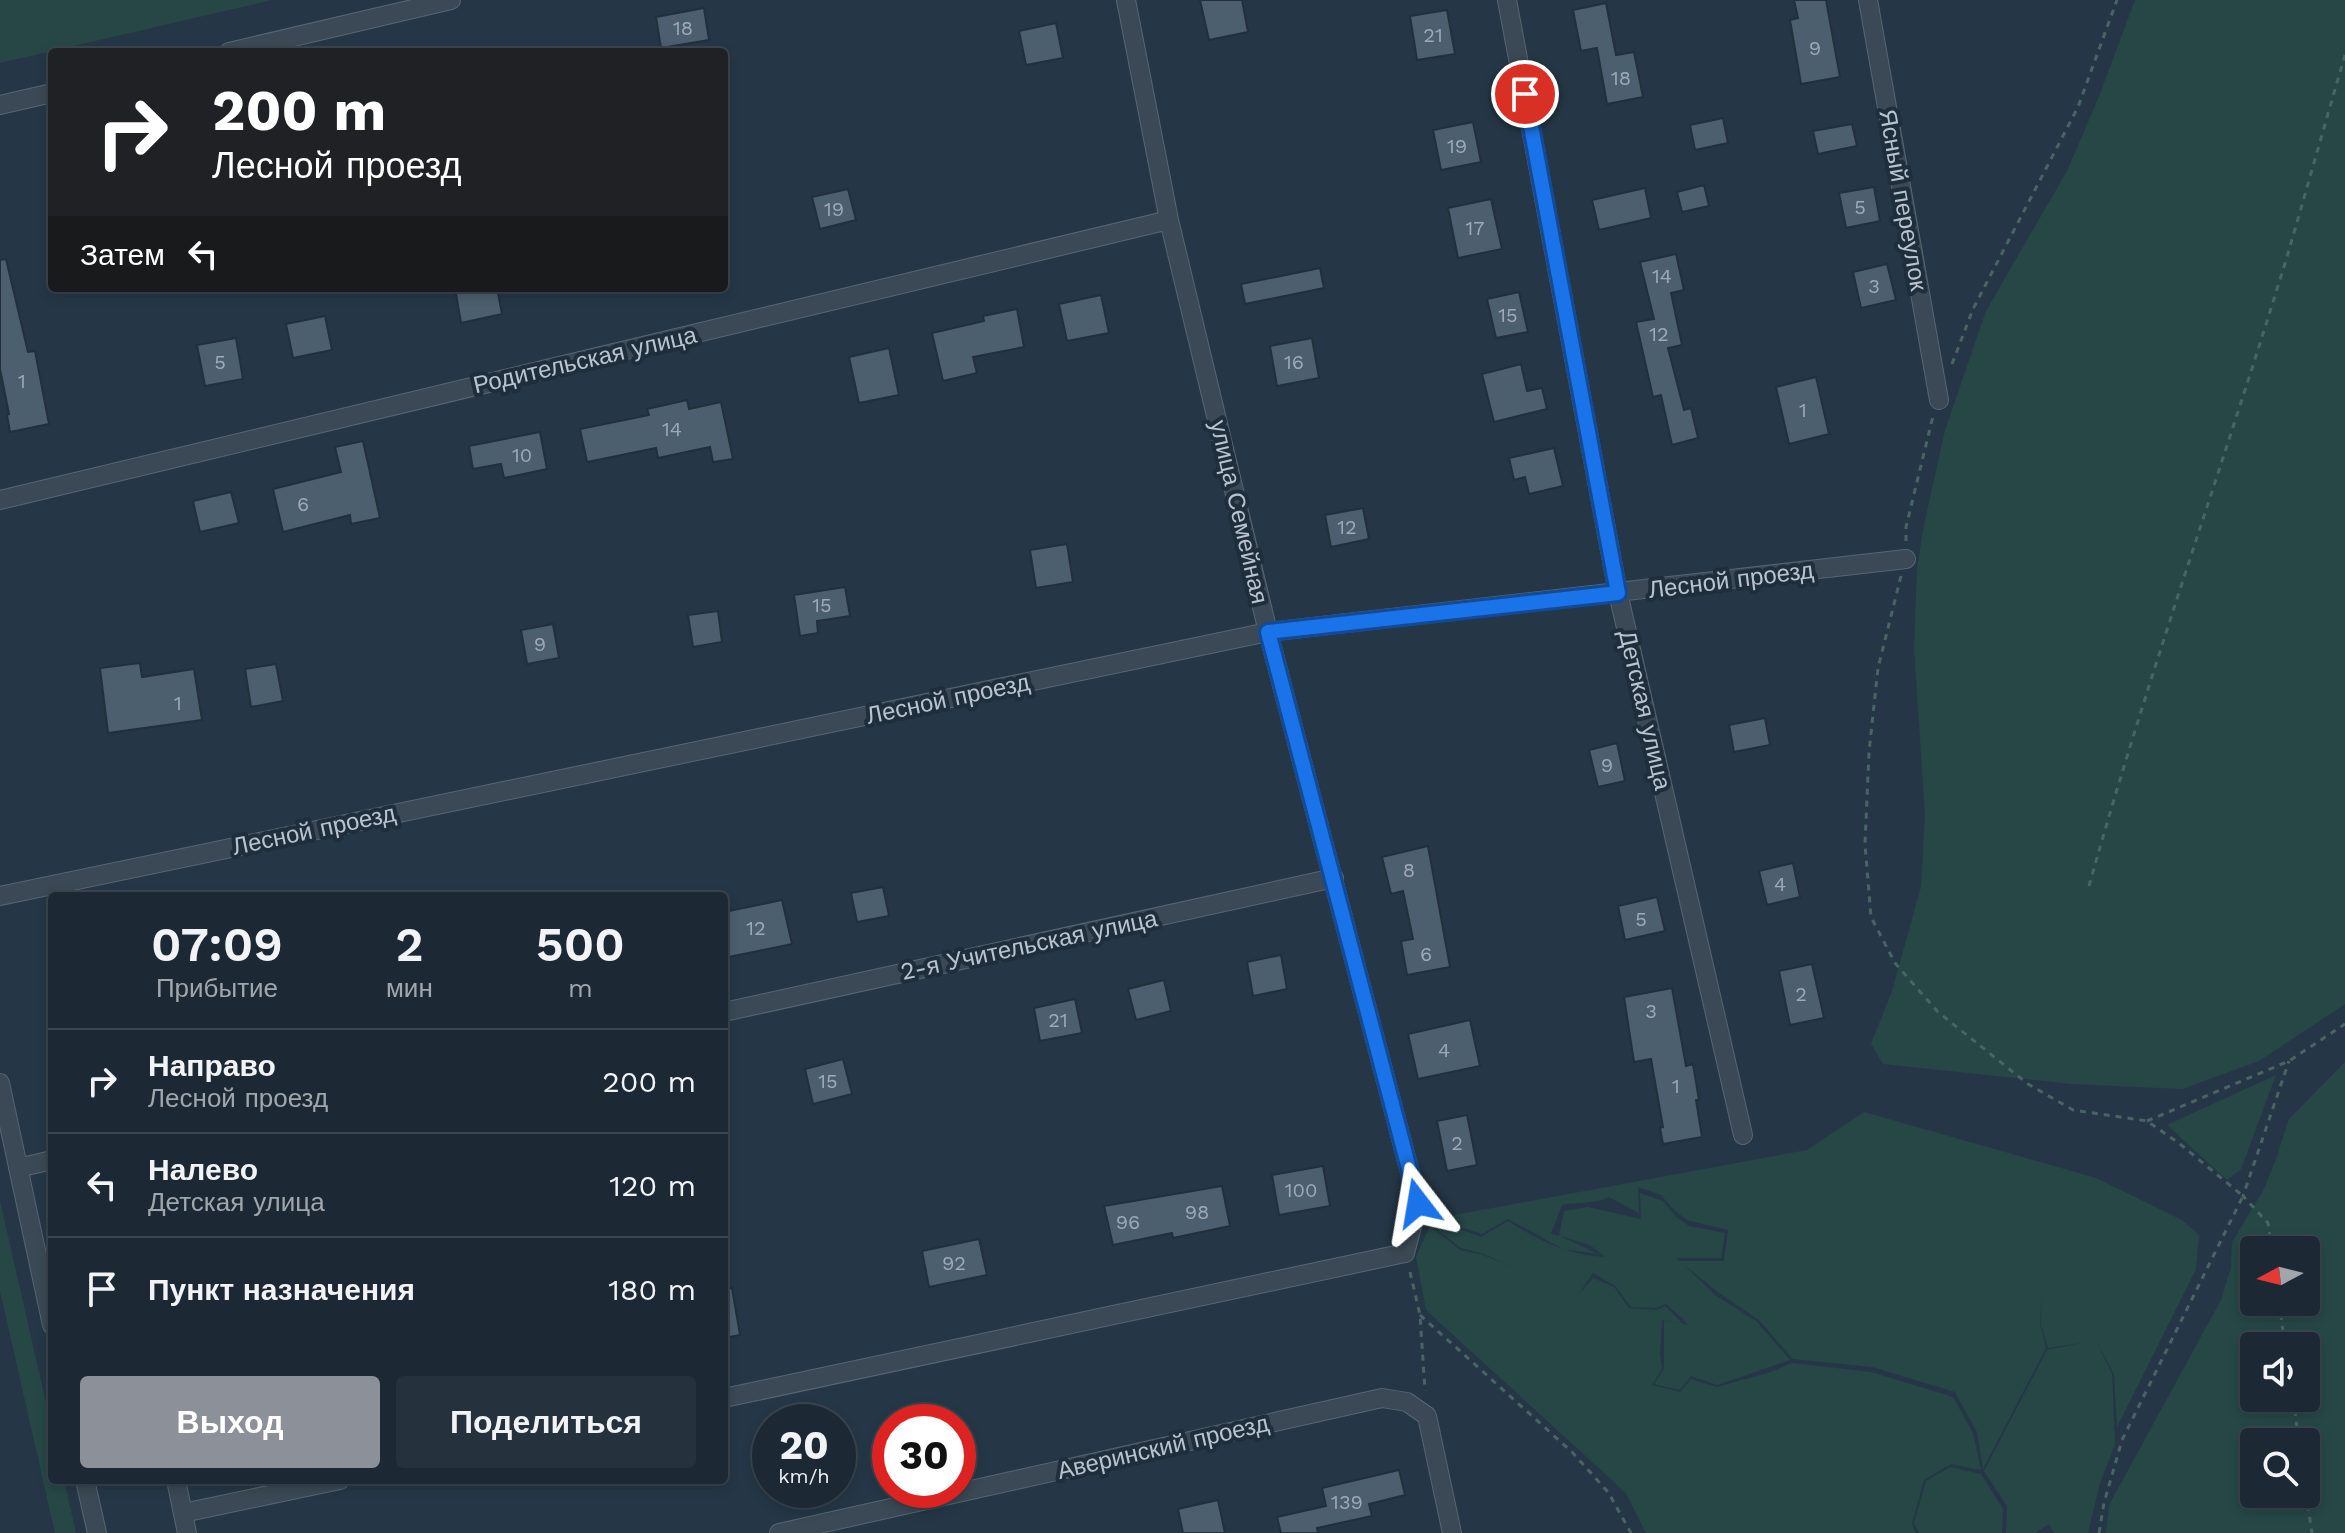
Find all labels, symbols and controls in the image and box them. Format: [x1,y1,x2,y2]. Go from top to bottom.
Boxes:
house number: 18 [673,16,693,40]
house number: 21 [1423,23,1443,47]
house number: 9 [1809,36,1821,60]
pin [1491,60,1559,128]
house number: 18 [1611,66,1631,90]
icon: arrive [1503,72,1547,116]
text: 200 m [212,78,386,144]
icon: right [80,80,184,184]
street label: Ясный переулок [1873,107,1933,293]
house number: 19 [1447,134,1467,158]
text: Лесной проезд [212,145,461,187]
house number: 5 [1854,195,1866,219]
house number: 19 [824,197,844,221]
house number: 17 [1465,216,1485,240]
icon: left [181,232,225,276]
text: Затем [80,237,165,272]
house number: 14 [1652,264,1672,288]
house number: 3 [1868,274,1880,298]
house number: 15 [1498,303,1518,327]
street label: Родительская улица [471,321,700,399]
house number: 12 [1649,322,1669,346]
house number: 5 [214,350,226,374]
house number: 16 [1284,350,1304,374]
house number: 1 [18,369,26,393]
house number: 1 [1799,398,1807,422]
house number: 14 [662,417,682,441]
street label: улица Семейная [1204,417,1274,607]
house number: 10 [512,443,532,467]
house number: 6 [297,492,309,516]
house number: 12 [1337,515,1357,539]
street label: Лесной проезд [1647,556,1815,604]
house number: 15 [812,593,832,617]
street label: Детская улица [1613,627,1677,793]
house number: 9 [534,632,546,656]
street label: Лесной проезд [864,668,1032,730]
house number: 1 [174,691,182,715]
house number: 9 [1601,753,1613,777]
street label: Лесной проезд [230,799,398,861]
house number: 8 [1403,858,1415,882]
house number: 4 [1774,872,1786,896]
street label: 2-я Учительская улица [898,904,1160,986]
house number: 5 [1635,907,1647,931]
text: 07:09 [151,916,283,973]
text: 2 [395,916,424,973]
text: 500 [536,916,625,973]
house number: 12 [746,916,766,940]
house number: 6 [1420,942,1432,966]
text: Прибытие [156,973,278,1003]
text: мин [386,973,433,1003]
text: m [568,973,593,1003]
house number: 2 [1795,982,1807,1006]
house number: 3 [1645,999,1657,1023]
house number: 21 [1048,1008,1068,1032]
house number: 4 [1438,1038,1450,1062]
text: Направо [148,1048,276,1083]
icon: right [80,1059,124,1103]
text: 200 m [602,1064,696,1099]
house number: 15 [818,1069,838,1093]
house number: 1 [1672,1074,1680,1098]
text: Лесной проезд [148,1083,328,1113]
house number: 2 [1451,1131,1463,1155]
text: Налево [148,1152,258,1187]
position arrow [1376,1161,1460,1245]
icon: left [80,1163,124,1207]
text: 120 m [609,1168,696,1203]
house number: 100 [1285,1178,1317,1202]
text: Детская улица [148,1187,325,1217]
house number: 98 [1185,1200,1209,1224]
house number: 96 [1116,1210,1140,1234]
north arrow [2240,1236,2320,1316]
map controls [2240,1236,2320,1508]
house number: 92 [942,1251,966,1275]
icon: arrive [80,1267,124,1311]
text: Пункт назначения [148,1272,415,1307]
text: 180 m [608,1272,696,1307]
button: sound [2240,1332,2320,1412]
button: Выход [80,1376,380,1468]
button: Поделиться [396,1376,696,1468]
speed limit sign: 30 [872,1404,976,1508]
street label: Аверинский проезд [1054,1409,1272,1485]
text: 20 [779,1422,829,1469]
button: search [2240,1428,2320,1508]
text: km/h [778,1464,830,1488]
house number: 139 [1331,1490,1363,1514]

